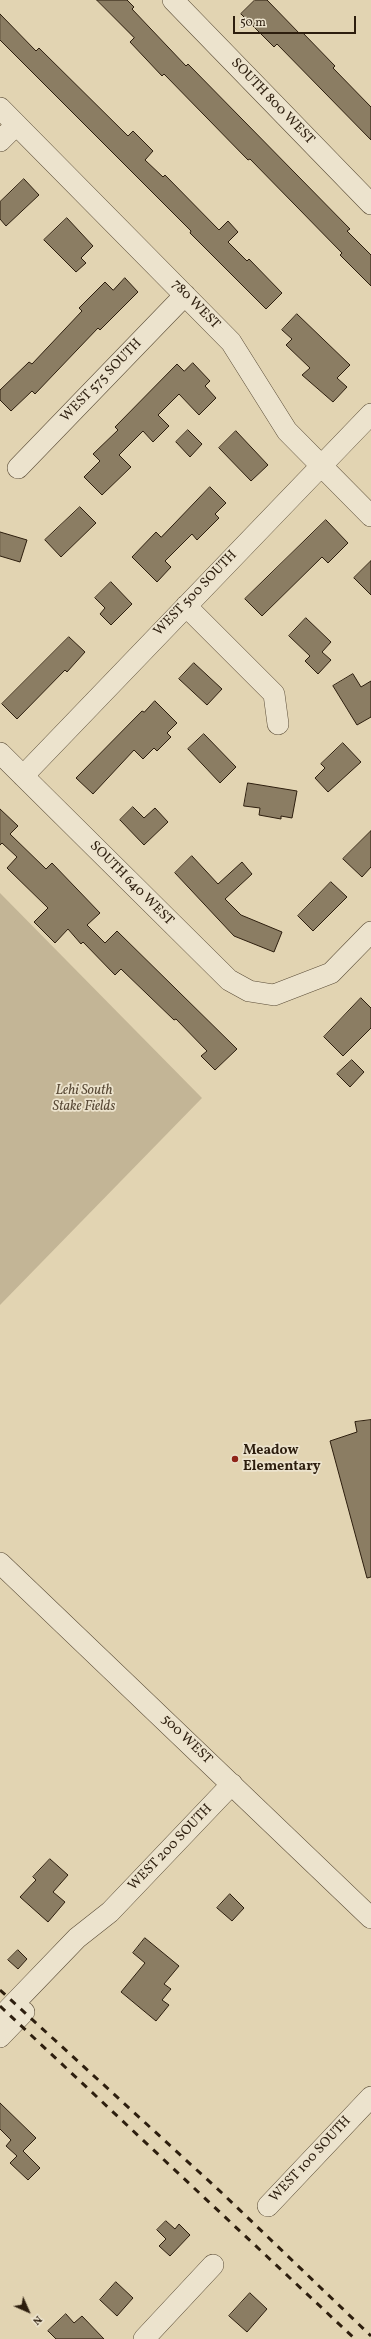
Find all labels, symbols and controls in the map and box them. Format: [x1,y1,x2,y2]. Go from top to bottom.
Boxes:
scale bar [235,8,358,34]
text: 50 m [240,15,266,31]
street label: SOUTH 800 WEST [227,55,317,149]
street label: 780 WEST [167,277,223,333]
street label: WEST 575 SOUTH [58,336,146,426]
street label: WEST 500 SOUTH [151,548,241,640]
street label: SOUTH 640 WEST [85,838,177,930]
park label: Lehi South Stake Fields [53,1083,115,1116]
place label: Meadow Elementary [243,1443,321,1476]
marker: Meadow Elementary [230,1454,240,1464]
street label: 500 WEST [157,1712,215,1768]
street label: WEST 200 SOUTH [125,1801,217,1895]
street label: WEST 100 SOUTH [267,2113,355,2207]
north arrow [8,2291,48,2331]
text: N [29,2312,45,2328]

